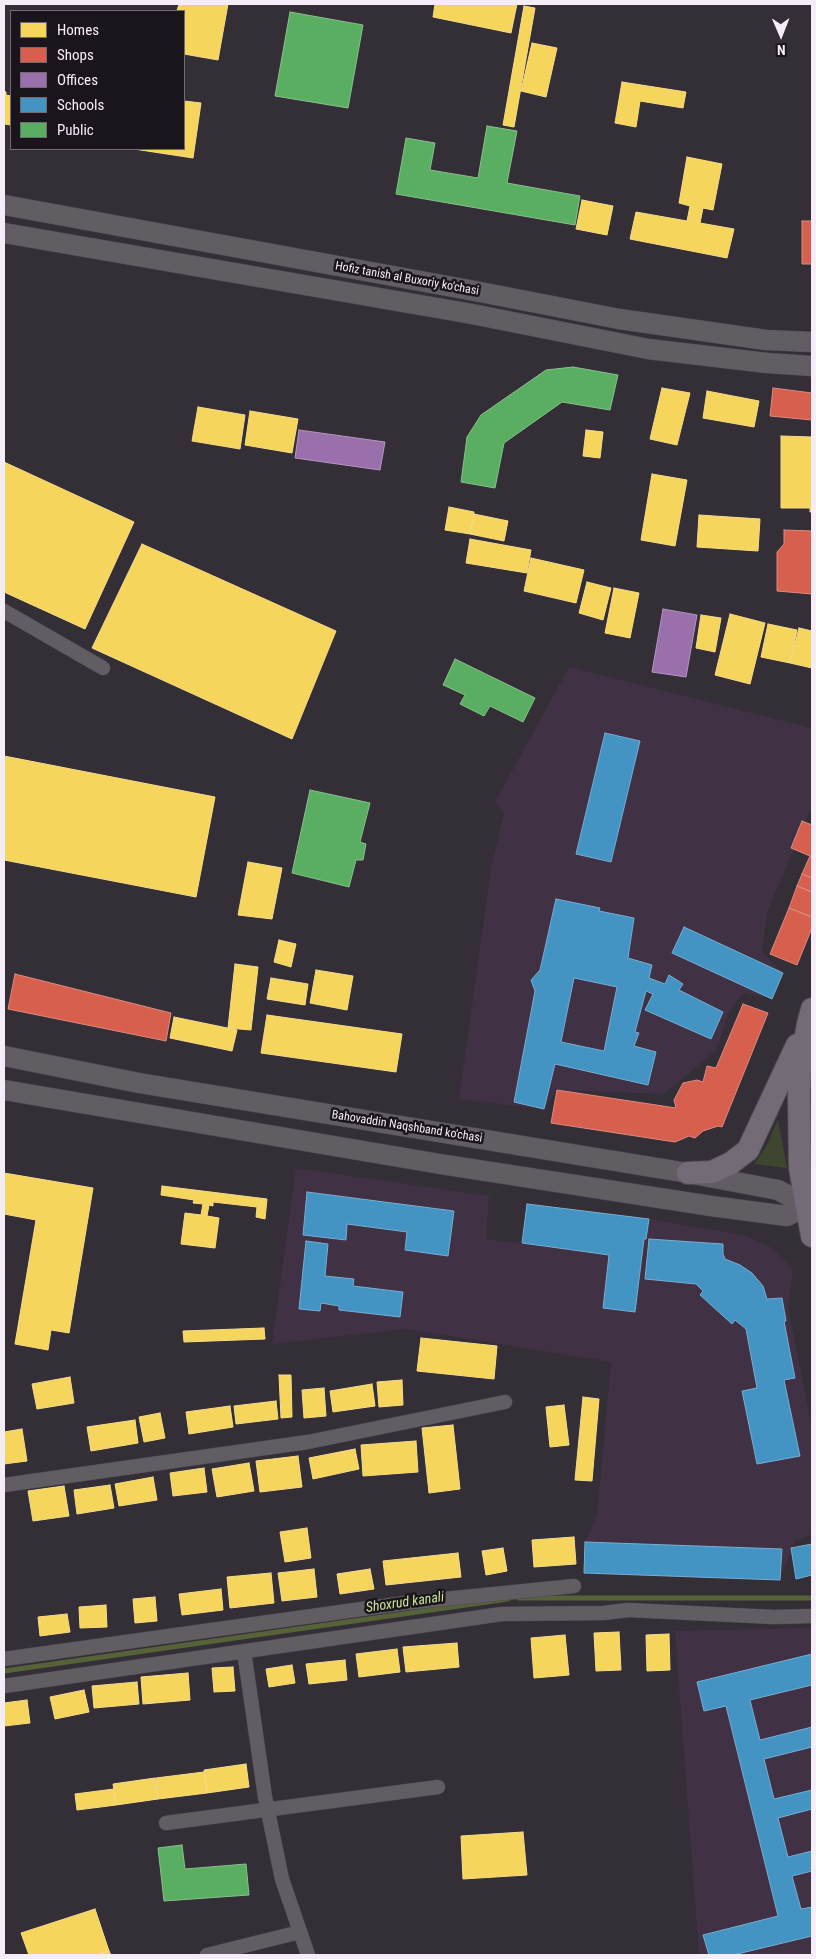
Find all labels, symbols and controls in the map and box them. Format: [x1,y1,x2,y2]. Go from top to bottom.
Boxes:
legend [10,10,185,150]
north arrow [756,10,806,60]
text: Homes [57,21,99,39]
text: N [777,42,786,58]
text: Shops [57,46,94,64]
text: Offices [57,71,98,89]
text: Schools [57,96,104,114]
text: Public [57,121,94,139]
street label: Hofiz tanish al Buxoriy ko'chasi [334,259,480,299]
street label: Bahovaddin Naqshband ko'chasi [331,1108,483,1146]
water label: Shoxrud kanali [365,1589,445,1617]

